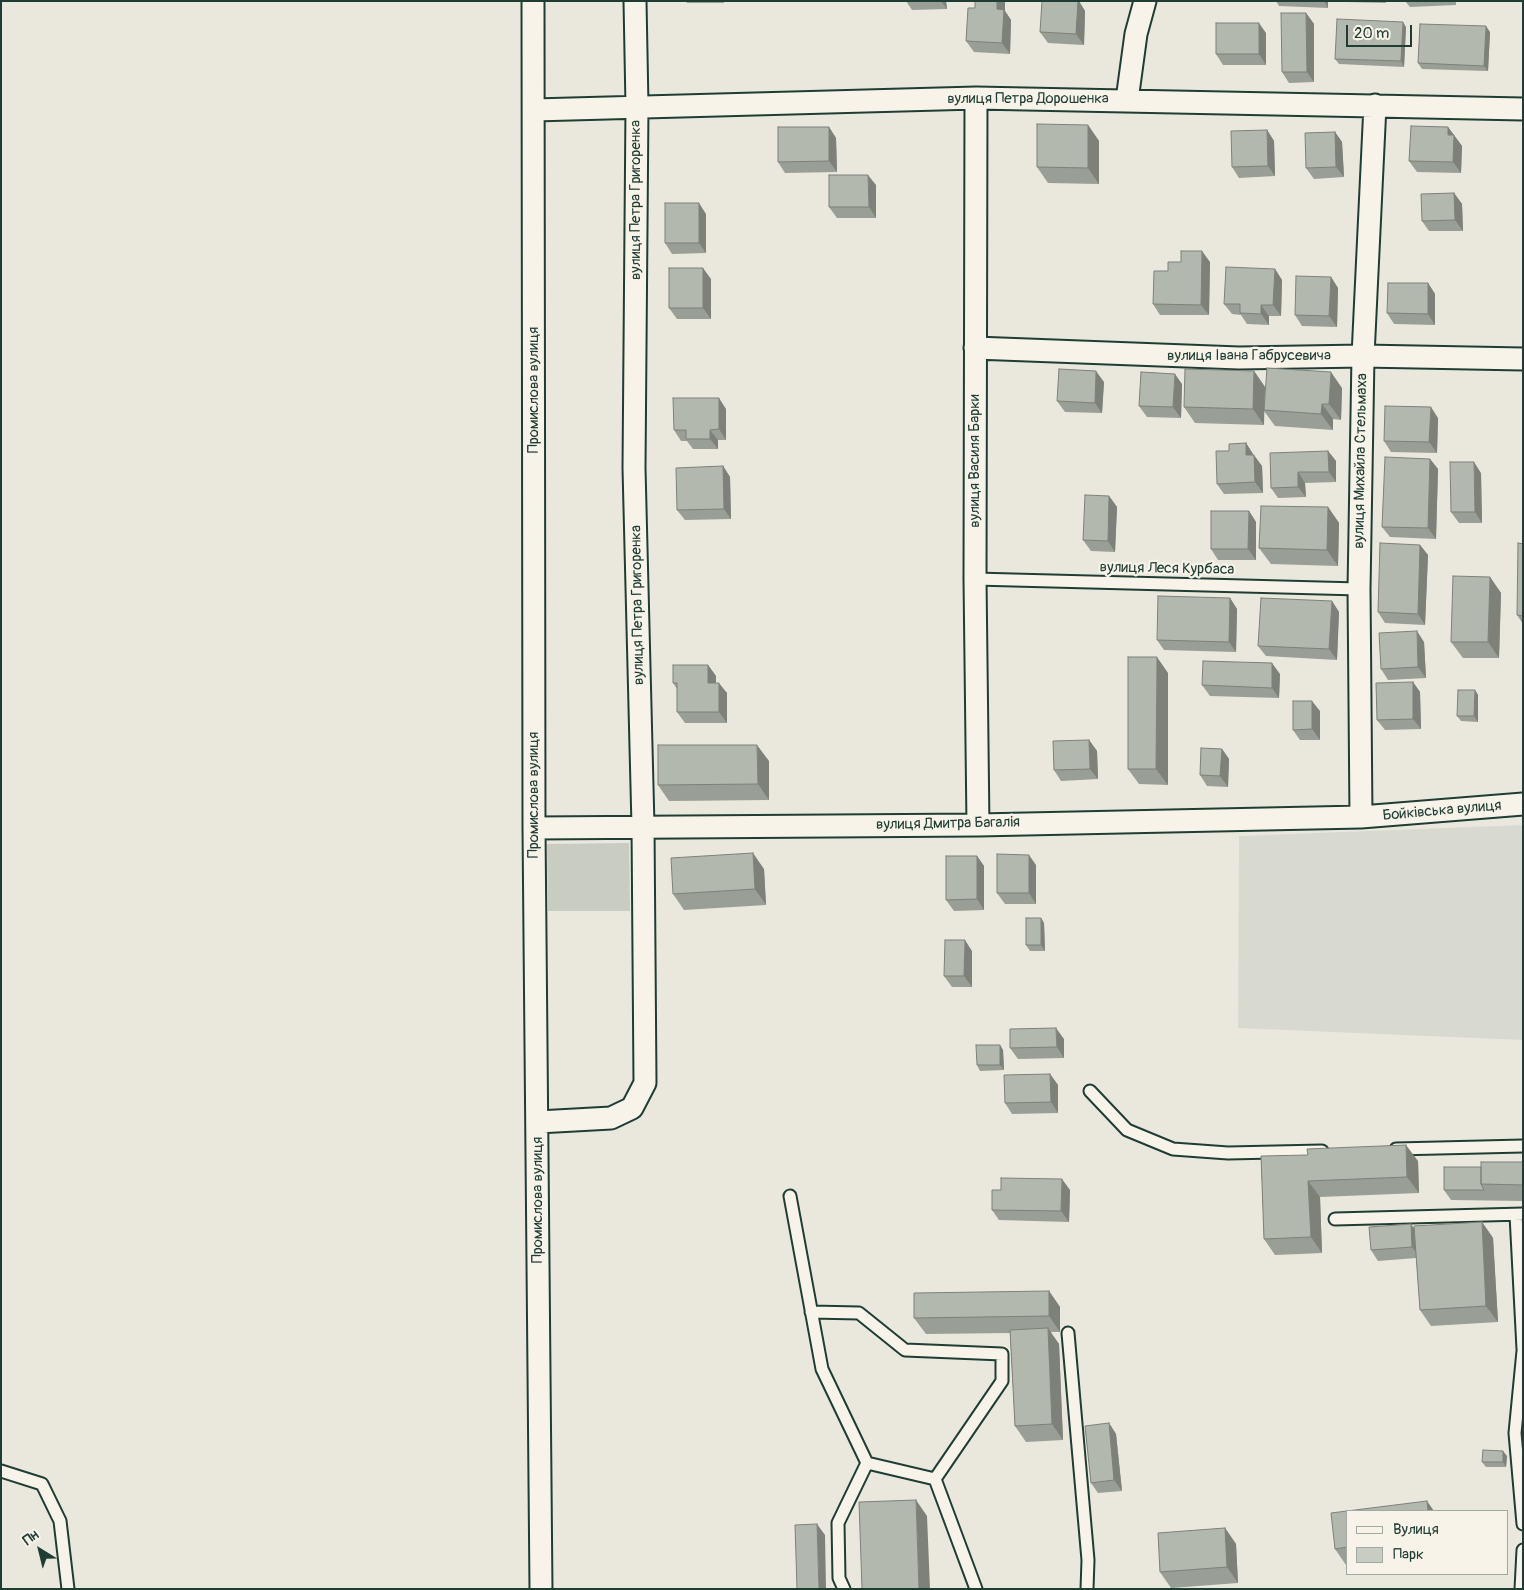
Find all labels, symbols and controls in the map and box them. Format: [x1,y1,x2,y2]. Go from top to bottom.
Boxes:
scale bar [1349,15,1415,47]
text: 20 m [1354,24,1389,43]
street label: вулиця Петра Дорошенка [947,90,1109,108]
street label: вулиця Петра Григоренка [627,120,645,280]
street label: Промислова вулиця [525,327,543,453]
street label: вулиця Івана Габрусевича [1167,347,1331,365]
street label: вулиця Михайла Стельмаха [1350,373,1372,549]
street label: вулиця Василя Барки [966,394,984,528]
street label: вулиця Петра Григоренка [628,525,648,685]
street label: вулиця Леся Курбаса [1100,559,1234,579]
street label: Промислова вулиця [525,732,543,858]
street label: Бойківська вулиця [1382,797,1502,825]
street label: вулиця Дмитра Багалія [876,814,1020,834]
street label: Промислова вулиця [529,1137,547,1263]
legend [1346,1510,1509,1575]
text: Вулиця [1393,1520,1439,1539]
north arrow [15,1525,65,1575]
text: Пн [20,1526,42,1549]
text: Парк [1393,1545,1424,1564]

